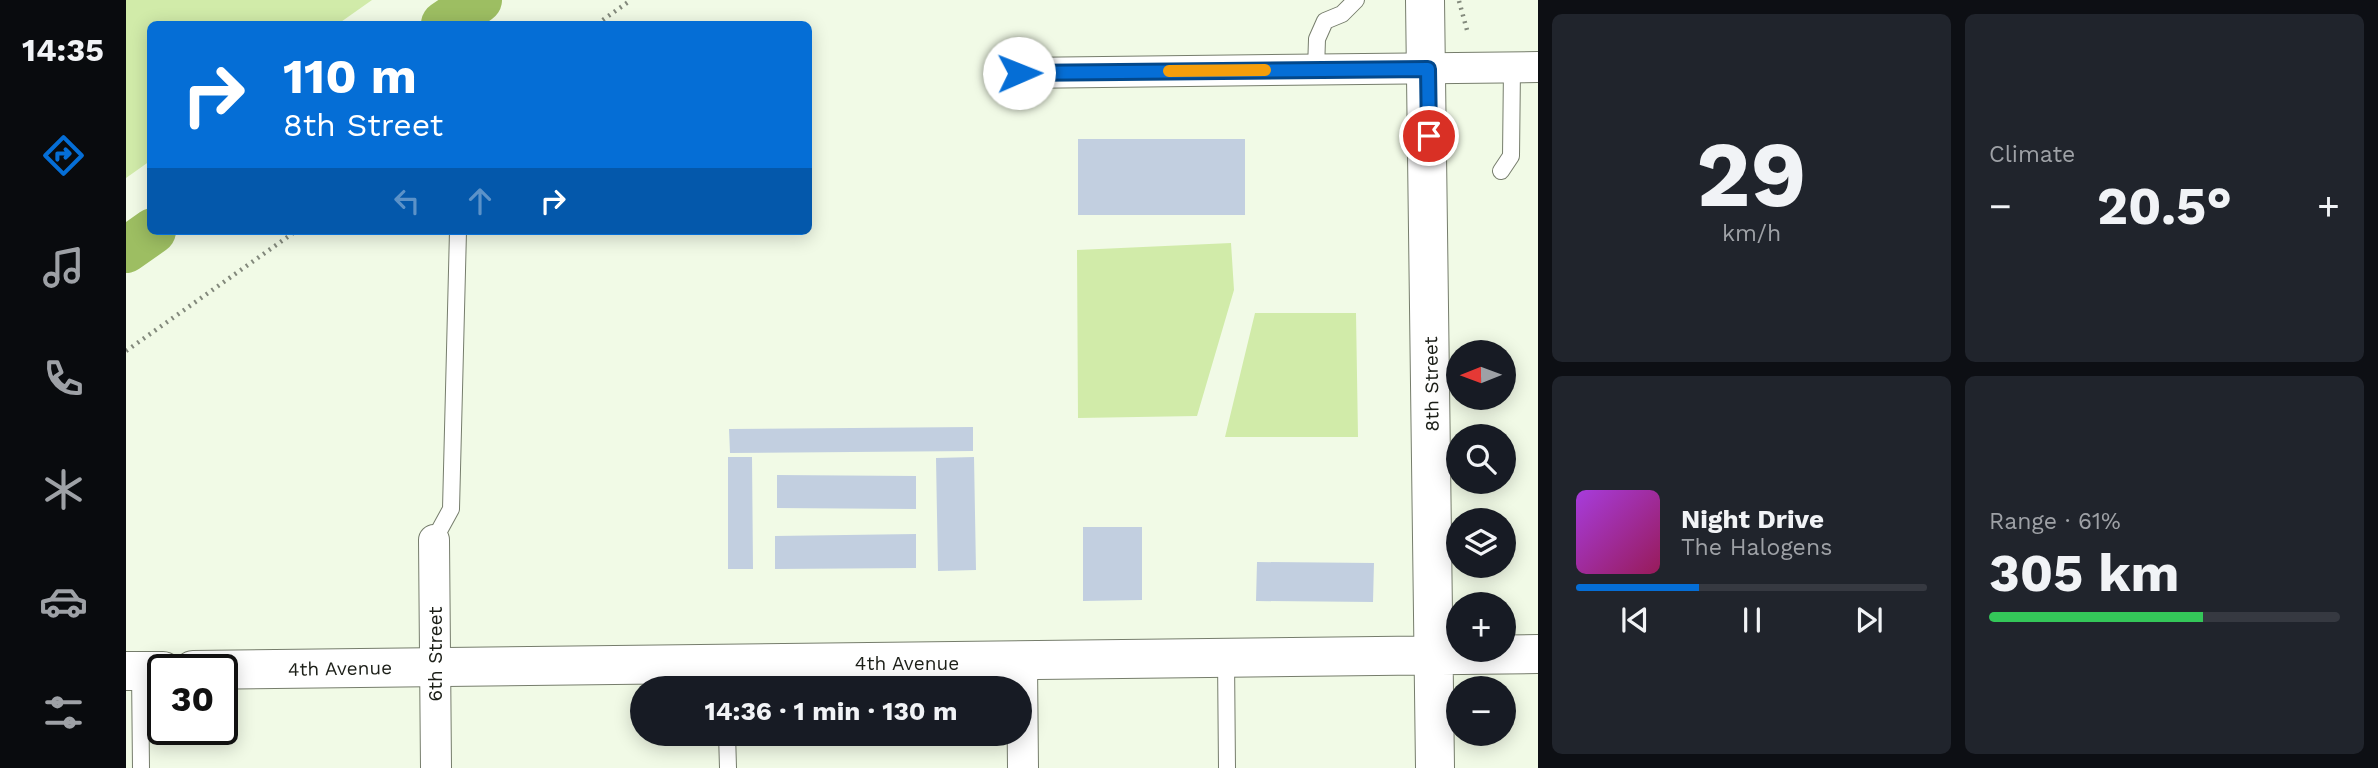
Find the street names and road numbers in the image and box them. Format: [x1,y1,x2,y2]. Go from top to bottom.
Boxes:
street label: 8th Street [1419,336,1444,432]
street label: 6th Street [424,606,447,701]
street label: 4th Avenue [855,652,959,675]
street label: 4th Avenue [288,656,392,681]

